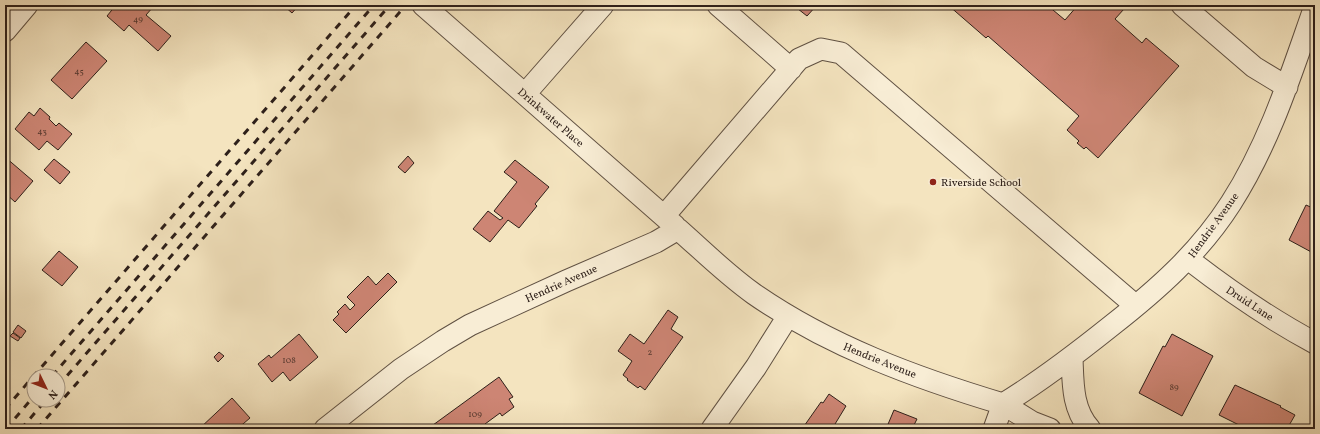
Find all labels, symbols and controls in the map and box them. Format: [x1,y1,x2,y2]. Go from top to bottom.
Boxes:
house number: 49 [133,13,143,26]
house number: 45 [74,65,84,78]
street label: Drinkwater Place [514,85,586,151]
house number: 43 [37,125,47,138]
place label: Riverside School [941,176,1021,191]
marker: Riverside School [928,177,938,187]
street label: Hendrie Avenue [1185,190,1243,262]
street label: Hendrie Avenue [523,262,600,307]
street label: Druid Lane [1222,283,1276,325]
street label: Hendrie Avenue [841,340,918,383]
house number: 2 [648,346,653,359]
house number: 108 [282,354,296,367]
north arrow [26,368,66,408]
house number: 89 [1169,381,1179,394]
text: N [44,386,60,402]
house number: 109 [468,408,482,421]

